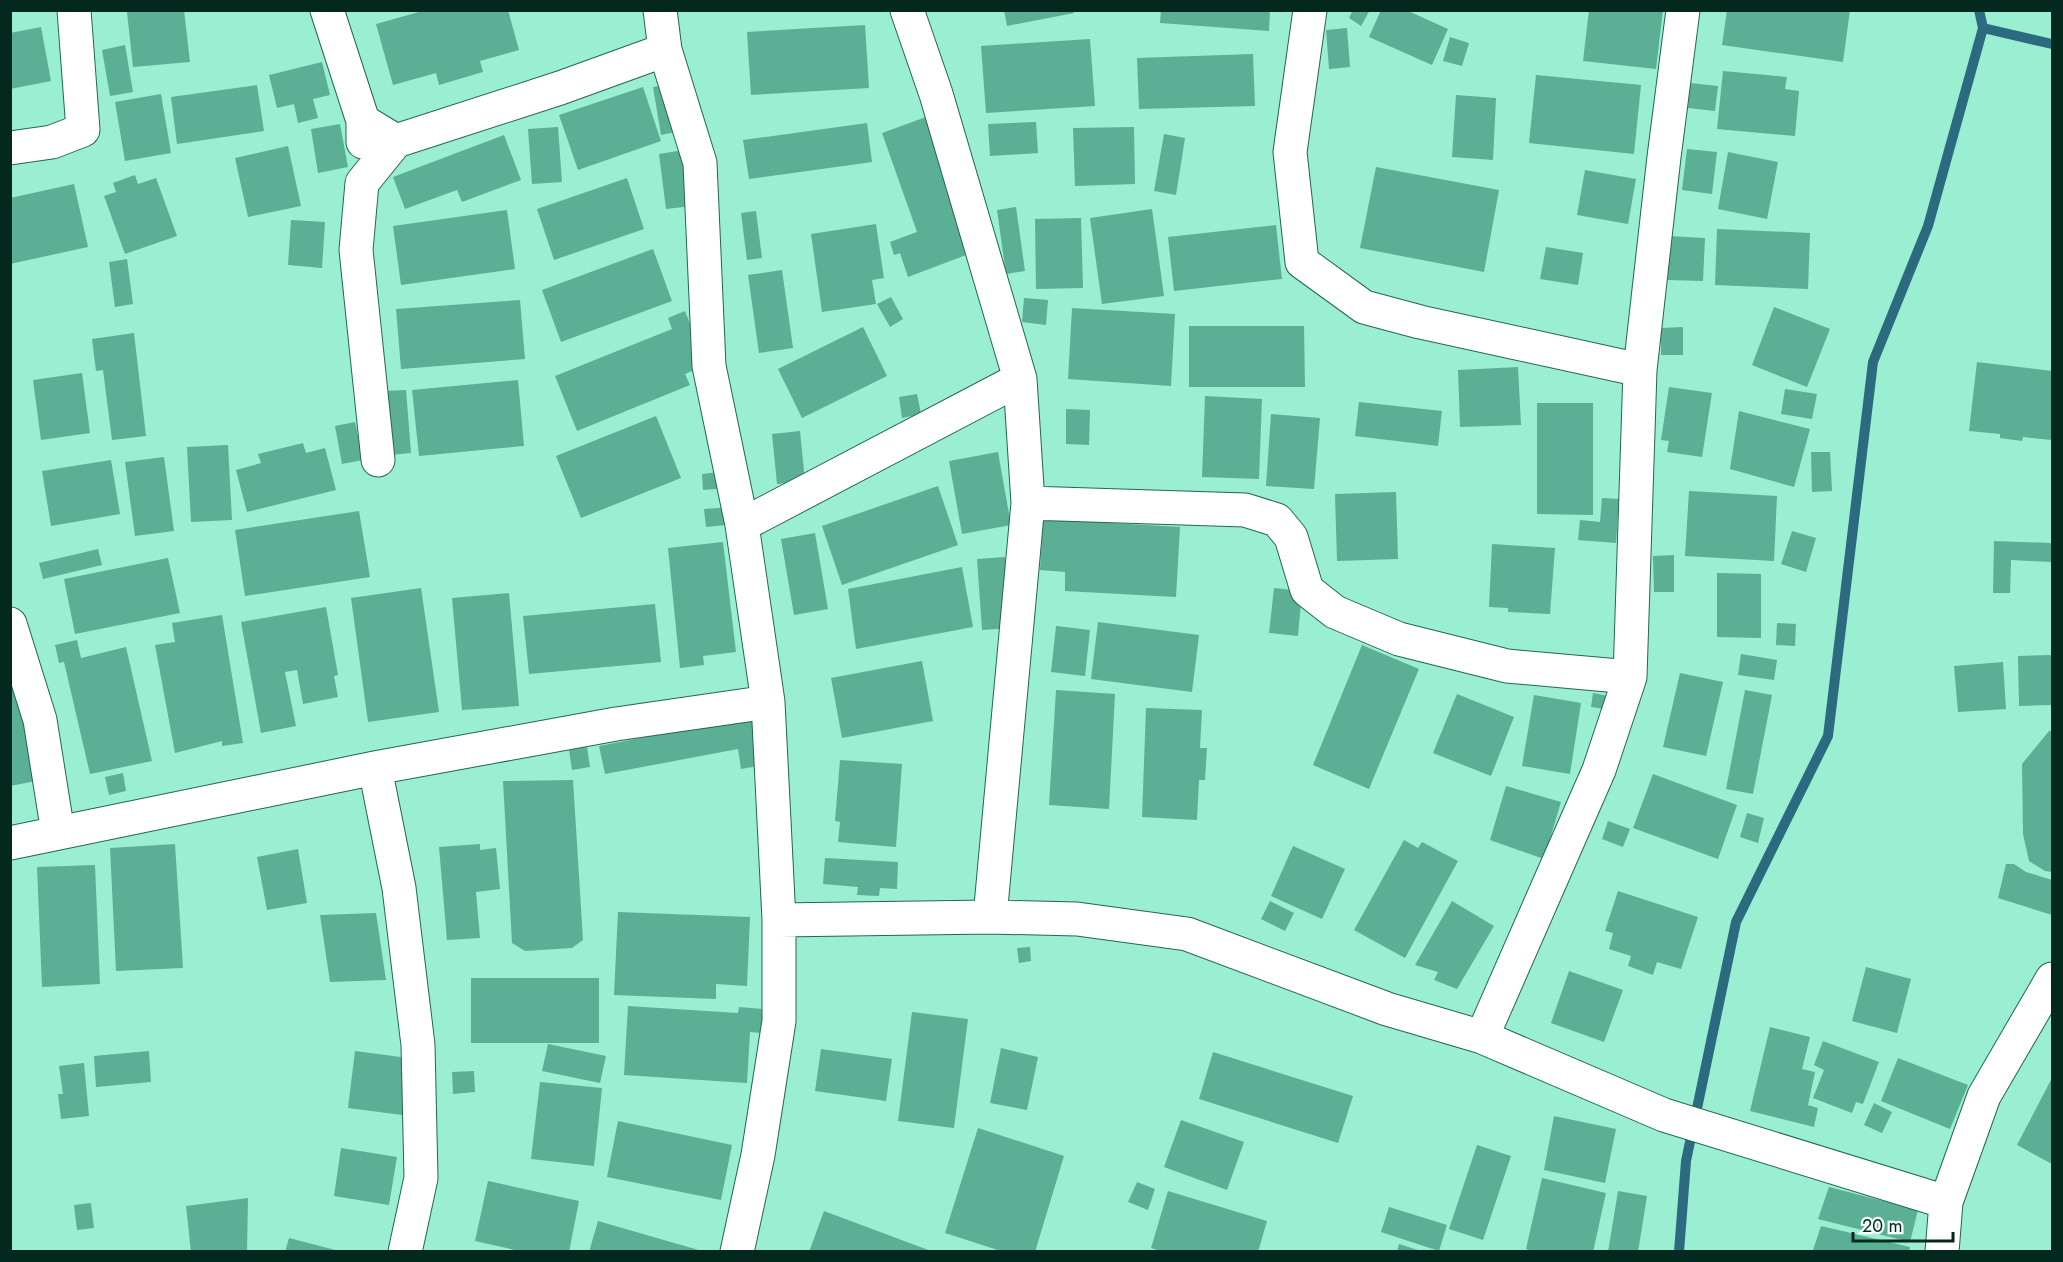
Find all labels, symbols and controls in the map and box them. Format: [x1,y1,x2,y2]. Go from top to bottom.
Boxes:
scale bar [1853,1205,1954,1243]
text: 20 m [1862,1213,1902,1239]

